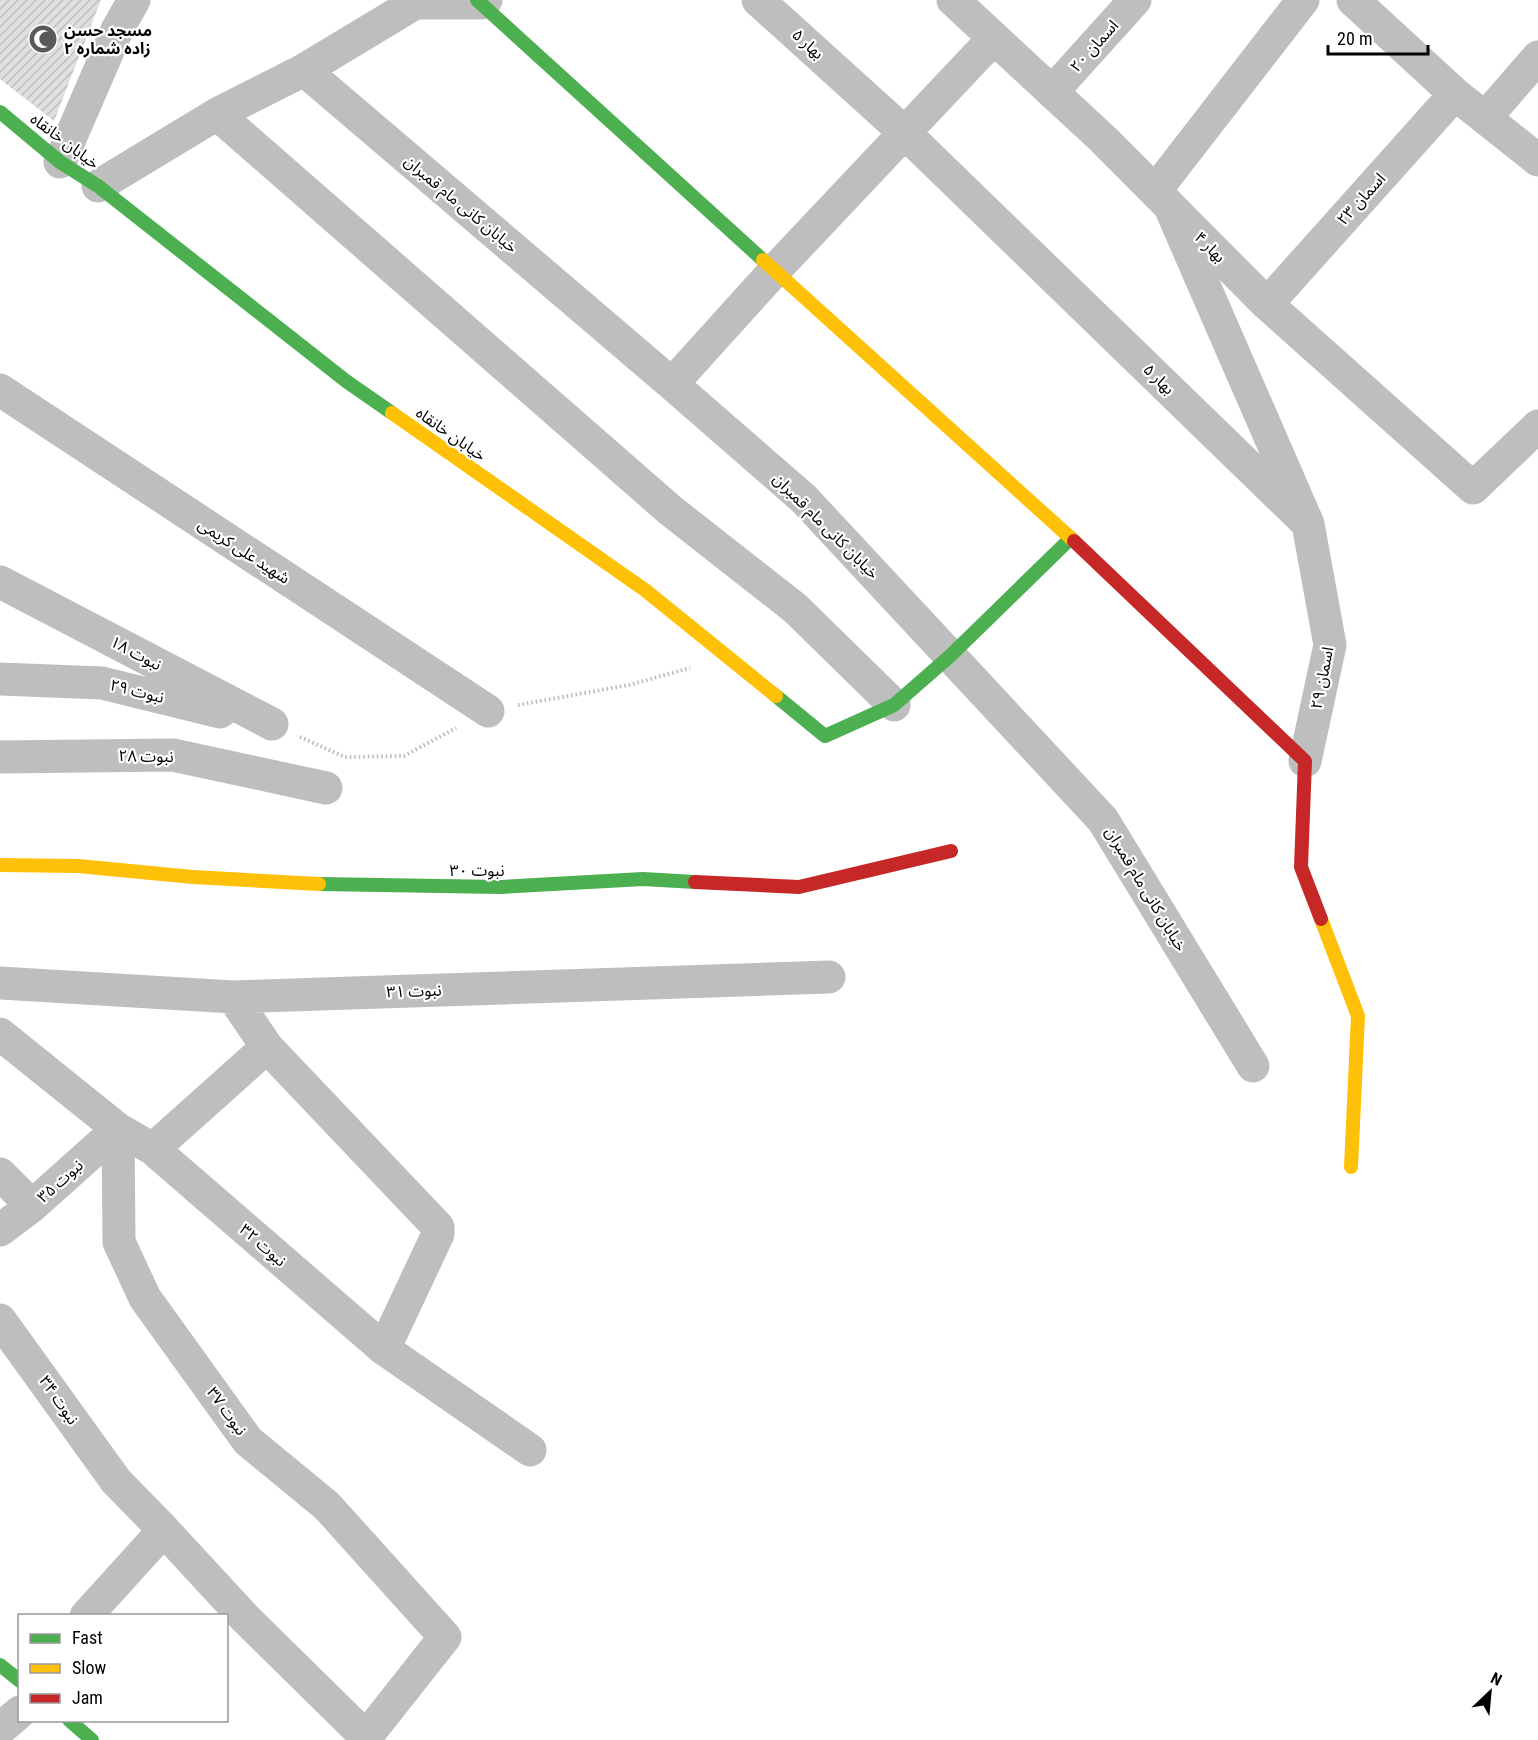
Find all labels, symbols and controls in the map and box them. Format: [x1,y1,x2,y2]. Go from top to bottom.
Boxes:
street label: اسمان ۲۰ [1066,16,1122,76]
scale bar [1328,18,1428,56]
place label: مسجد حسن زاده شماره ۲ [64,21,152,58]
mosque icon: مسجد حسن زاده شماره ۲ [27,23,59,55]
street label: بهار ۵ [788,25,828,63]
text: 20 m [1337,28,1372,49]
street label: خیابان خانقاه [27,109,103,173]
street label: خیابان کانی مام قمبران [399,151,521,259]
street label: اسمان ۲۳ [1333,169,1389,229]
street label: بهار ۴ [1191,228,1229,266]
street label: بهار ۵ [1140,360,1178,398]
street label: خیابان خانقاه [412,403,490,465]
street label: خیابان کانی مام قمبران [767,469,883,585]
street label: شهید علی کریمی [195,514,293,588]
street label: نبوت ۱۸ [107,632,165,674]
street label: اسمان ۲۹ [1307,645,1337,711]
street label: نبوت ۲۹ [108,675,166,707]
street label: نبوت ۲۸ [118,746,174,766]
street label: خیابان کانی مام قمبران [1099,823,1191,956]
street label: نبوت ۳۰ [449,861,505,880]
street label: نبوت ۳۱ [386,981,442,1001]
street label: نبوت ۳۵ [33,1155,87,1207]
street label: نبوت ۳۲ [236,1220,290,1270]
street label: نبوت ۳۴ [35,1372,83,1428]
street label: نبوت ۳۷ [203,1383,251,1439]
legend [18,1614,228,1722]
text: Fast [72,1627,103,1648]
text: Slow [72,1657,107,1678]
north arrow [1460,1662,1520,1722]
text: N [1488,1668,1505,1690]
text: Jam [72,1687,103,1708]

